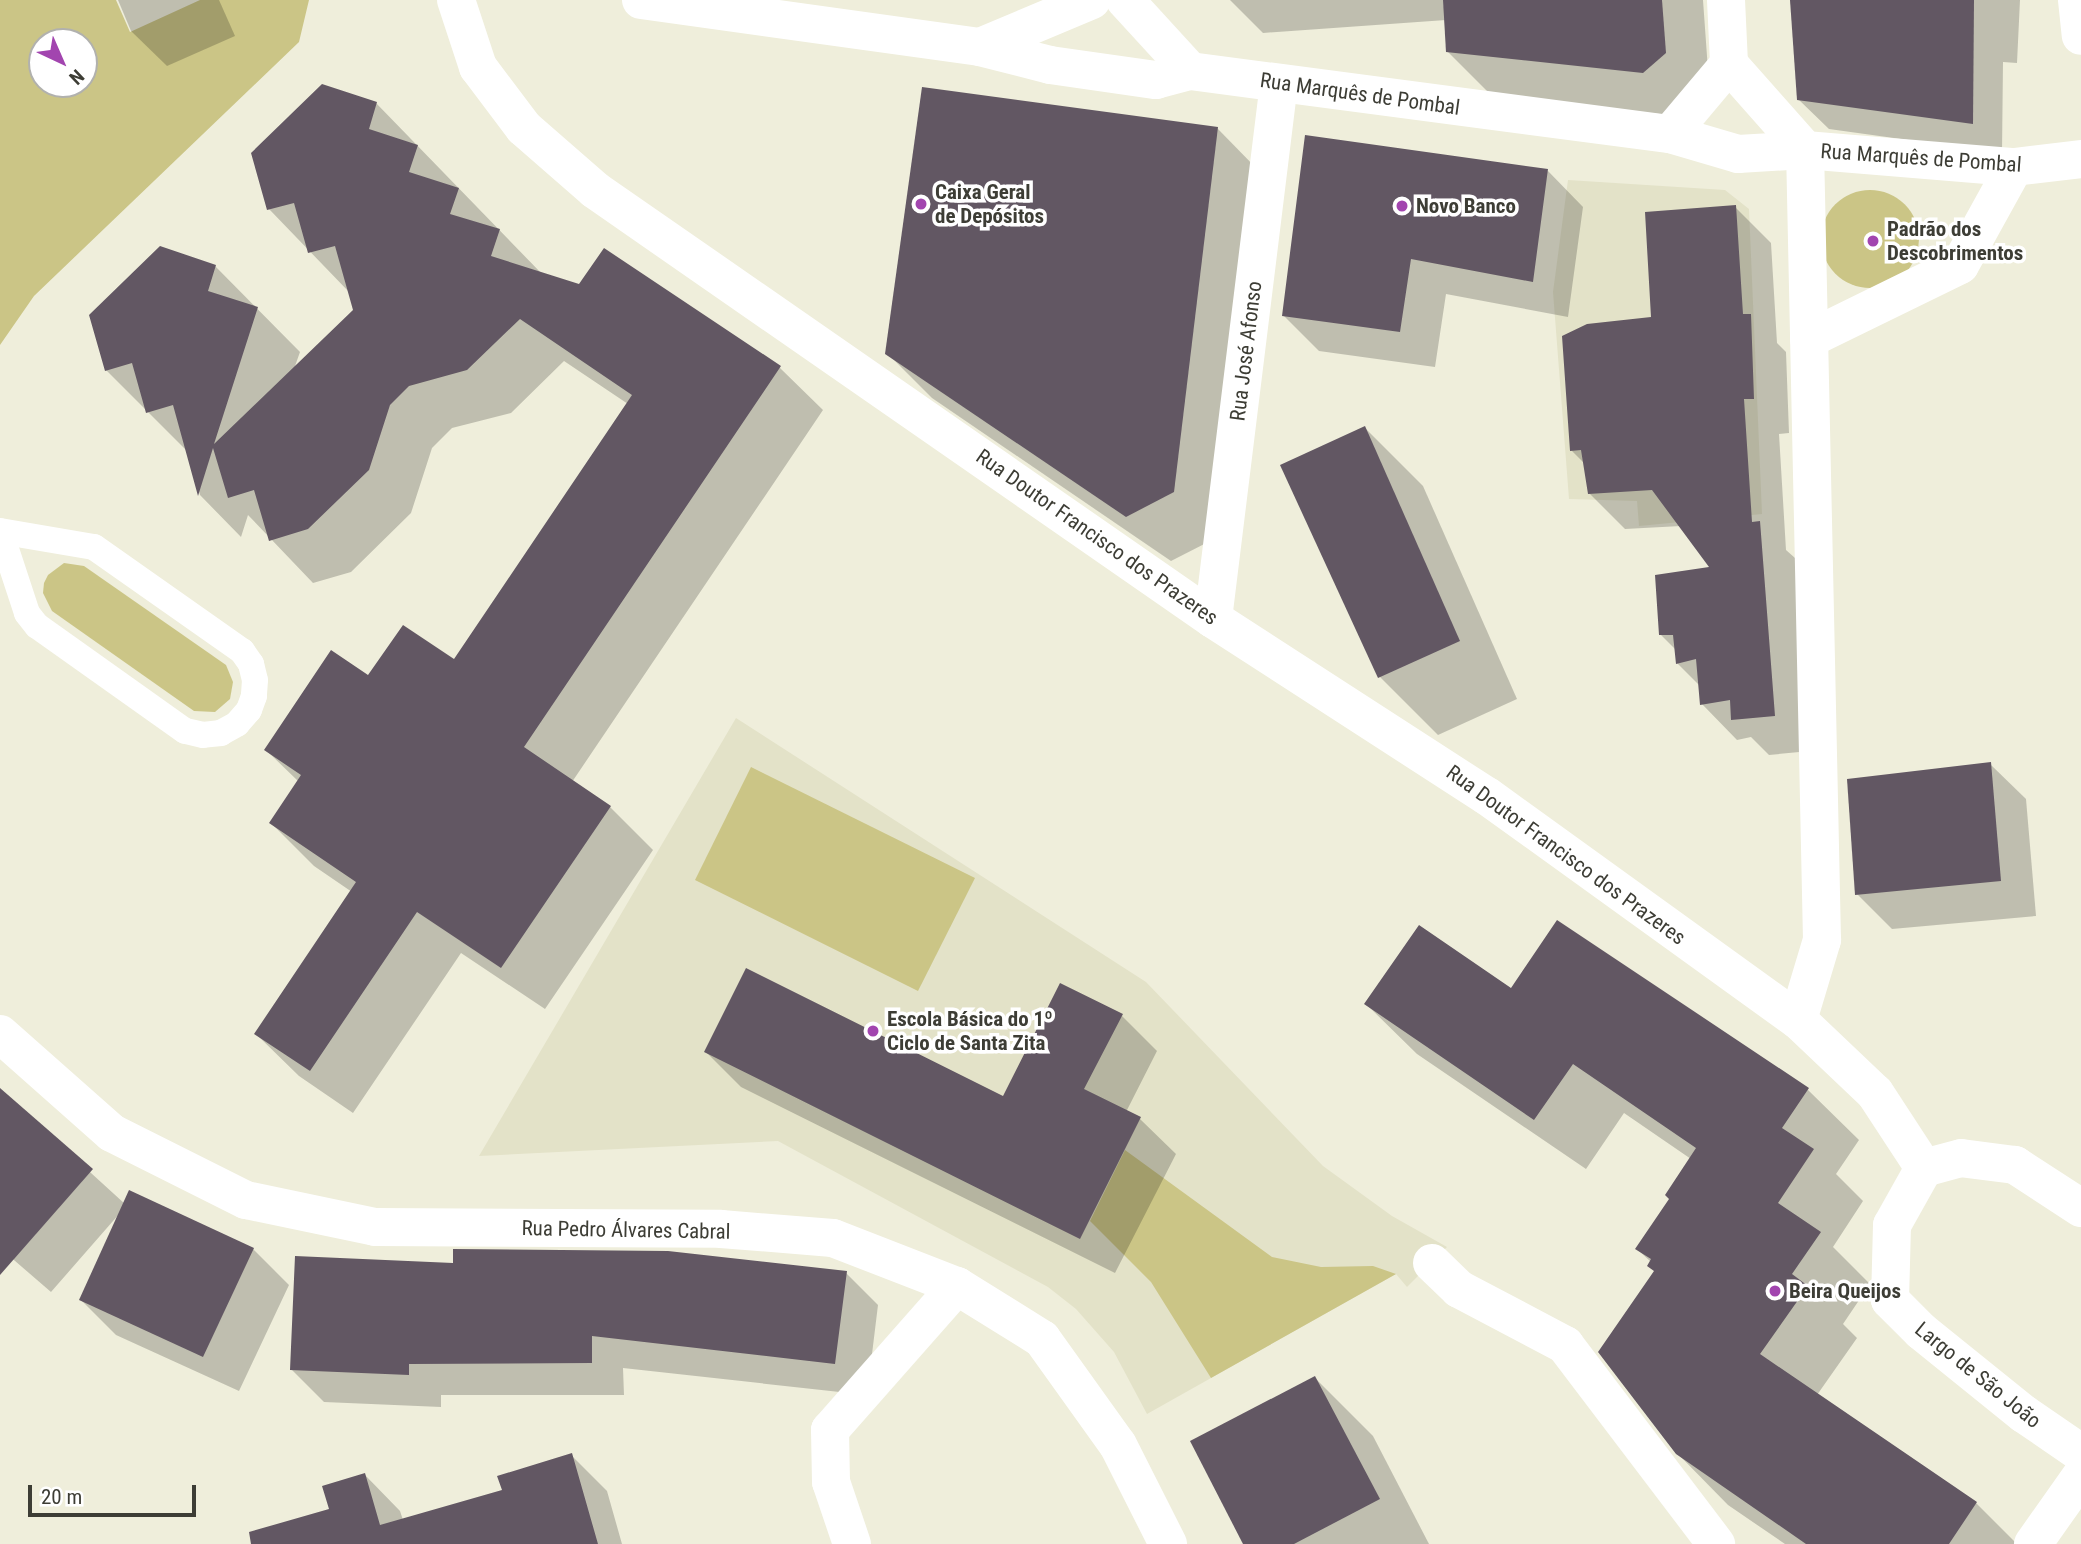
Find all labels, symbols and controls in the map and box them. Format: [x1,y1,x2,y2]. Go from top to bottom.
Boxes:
north arrow [28,28,98,98]
text: N [64,65,89,89]
street label: Rua Marquês de Pombal [1259,68,1461,120]
street label: Rua Marquês de Pombal [1820,138,2022,178]
place label: Caixa Geral de Depósitos [935,179,1044,229]
place label: Novo Banco [1416,193,1516,219]
marker: Caixa Geral de Depósitos [913,196,929,212]
marker: Novo Banco [1394,198,1410,214]
place label: Padrão dos Descobrimentos [1887,216,2023,266]
marker: Padrão dos Descobrimentos [1865,233,1881,249]
street label: Rua José Afonso [1225,280,1267,422]
street label: Rua Doutor Francisco dos Prazeres [971,444,1223,630]
street label: Rua Doutor Francisco dos Prazeres [1442,760,1690,950]
place label: Escola Básica do 1º Ciclo de Santa Zita [887,1006,1053,1056]
marker: Escola Básica do 1º Ciclo de Santa Zita [865,1023,881,1039]
street label: Rua Pedro Álvares Cabral [521,1216,731,1244]
place label: Beira Queijos [1789,1278,1901,1304]
marker: Beira Queijos [1767,1283,1783,1299]
street label: Largo de São João [1910,1317,2046,1433]
scale bar [32,1470,200,1514]
text: 20 m [41,1485,82,1509]

